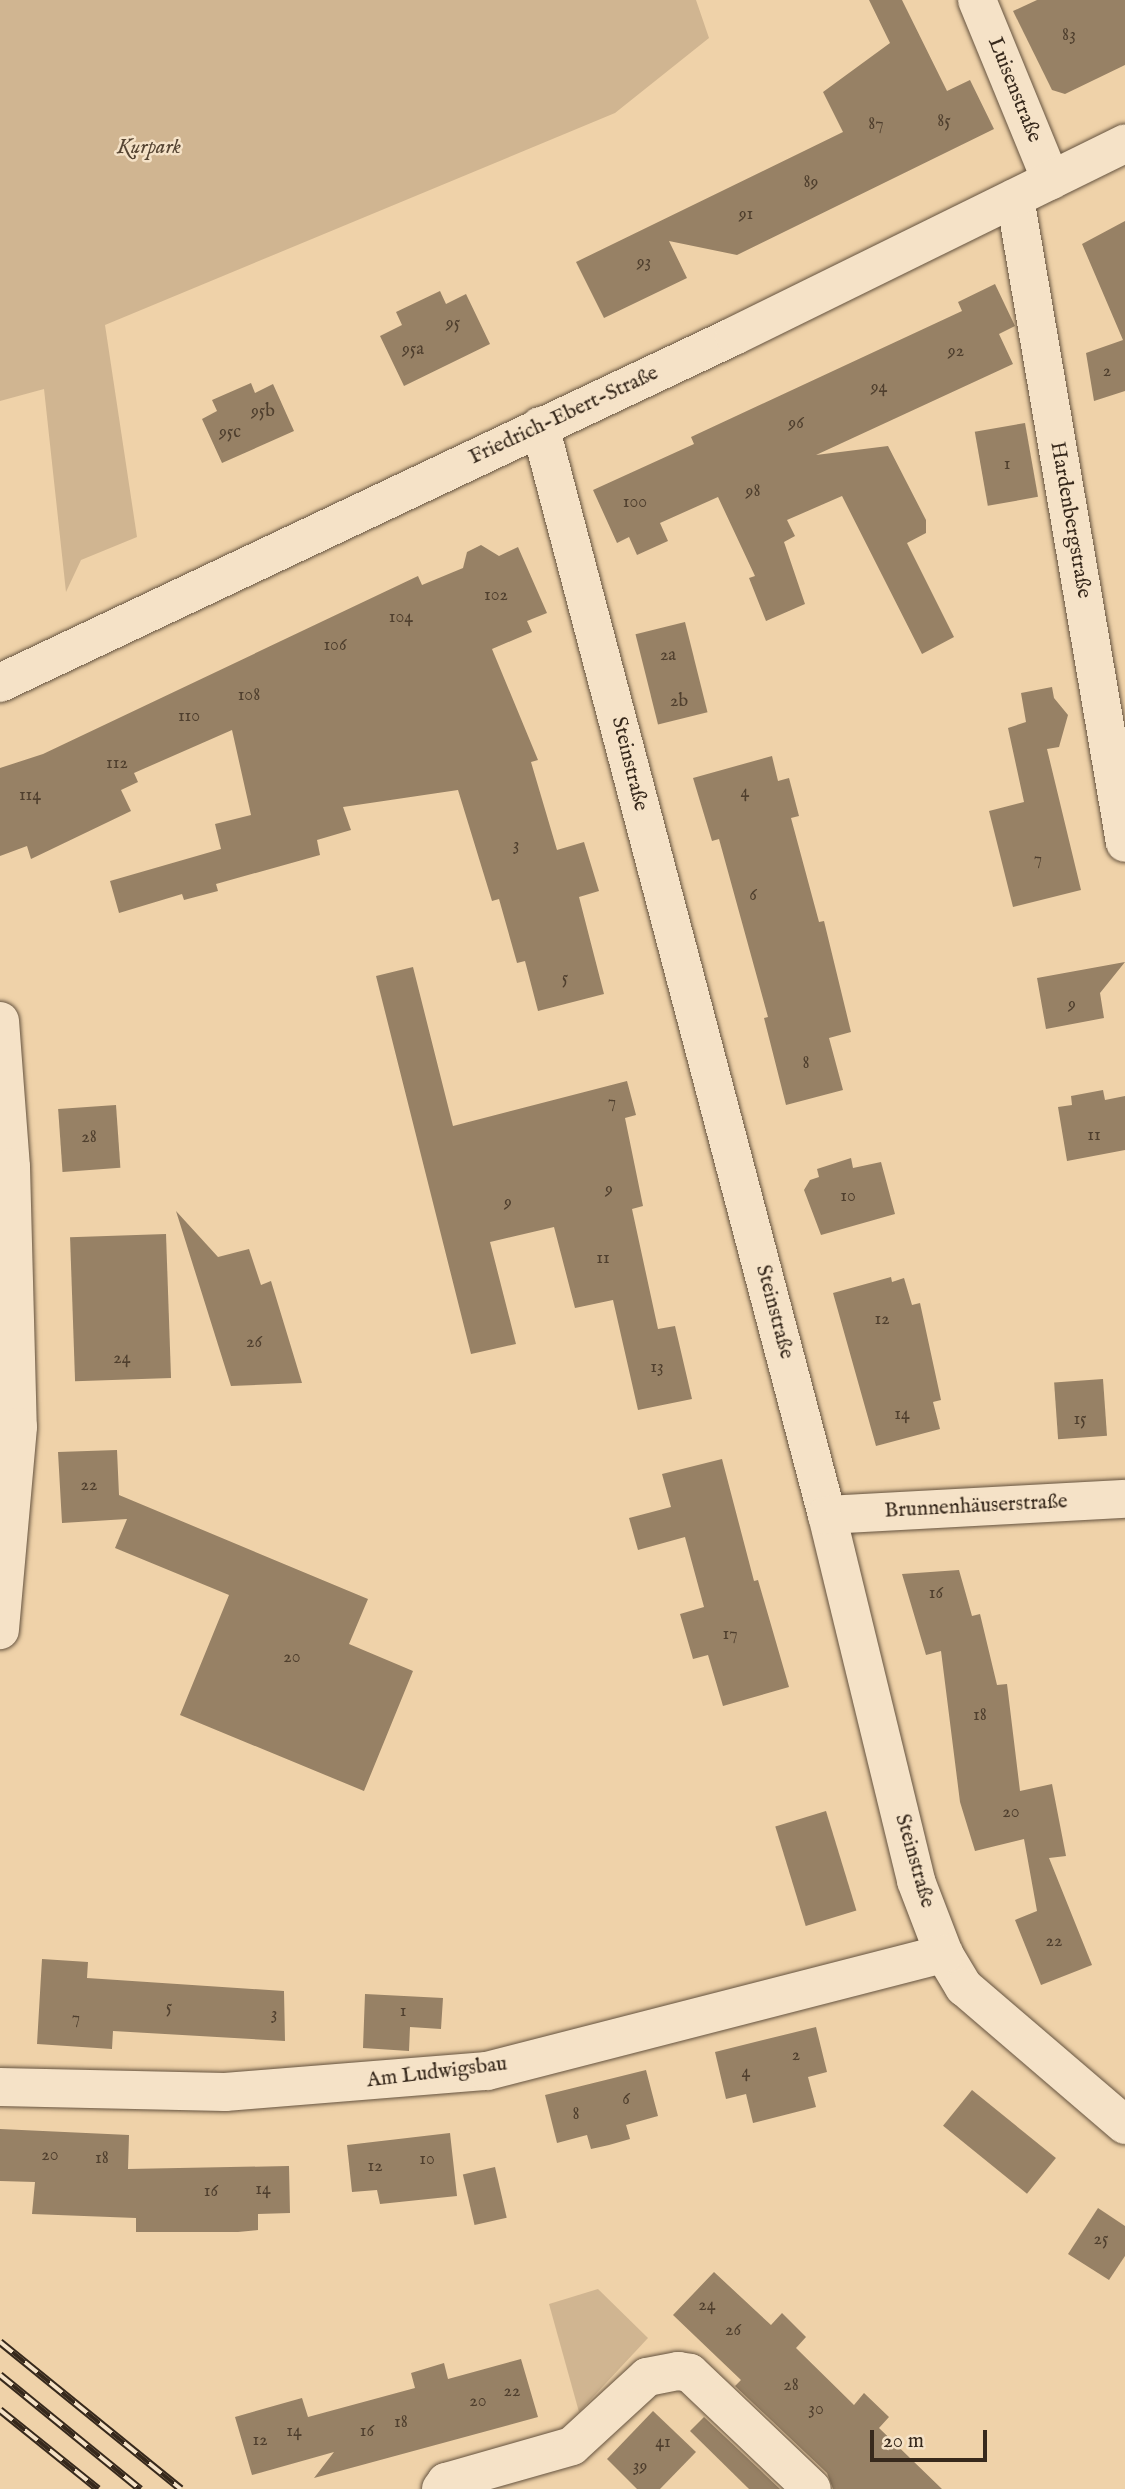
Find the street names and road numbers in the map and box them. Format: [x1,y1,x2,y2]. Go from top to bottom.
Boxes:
street label: Luisenstraße [981,34,1047,146]
street label: Friedrich-Ebert-Straße [465,361,663,471]
street label: Hardenbergstraße [1044,440,1096,600]
street label: Steinstraße [605,714,653,814]
street label: Steinstraße [749,1262,799,1362]
street label: Brunnenhäuserstraße [884,1490,1068,1524]
street label: Steinstraße [889,1811,939,1911]
street label: Am Ludwigsbau [365,2052,509,2094]

